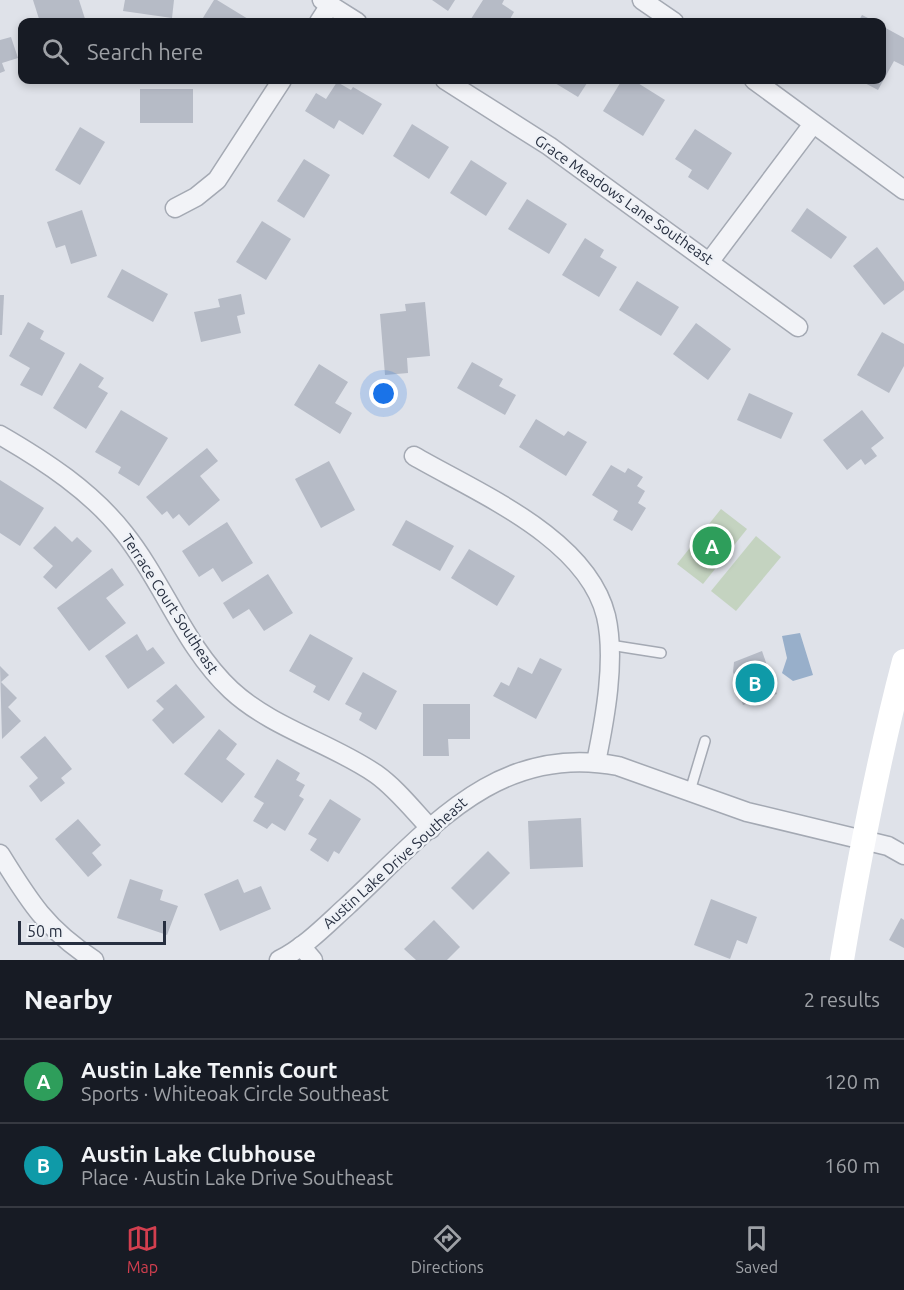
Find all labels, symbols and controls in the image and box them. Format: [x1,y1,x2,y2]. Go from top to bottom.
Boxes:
search box [18,18,886,84]
icon: search [39,35,72,68]
text: Search here [87,39,203,64]
street label: Grace Meadows Lane Southeast [532,131,717,268]
your location [369,379,398,408]
pin: A [692,524,732,568]
street label: Terrace Court Southeast [119,531,222,677]
pin: B [736,660,774,706]
street label: Austin Lake Drive Southeast [319,793,470,932]
scale bar [18,918,166,946]
text: 50 m [27,922,63,940]
text: Nearby [24,985,112,1014]
text: 2 results [804,988,880,1011]
text: Austin Lake Tennis Court [81,1057,338,1082]
text: A [36,1070,51,1093]
text: 120 m [824,1070,880,1093]
text: Sports · Whiteoak Circle Southeast [81,1082,389,1105]
text: Austin Lake Clubhouse [81,1141,316,1166]
text: B [37,1154,50,1177]
text: 160 m [824,1154,880,1177]
text: Place · Austin Lake Drive Southeast [81,1166,393,1189]
tab: Map [126,1222,159,1276]
tab: Directions [411,1222,484,1276]
tab: Saved [736,1222,778,1276]

